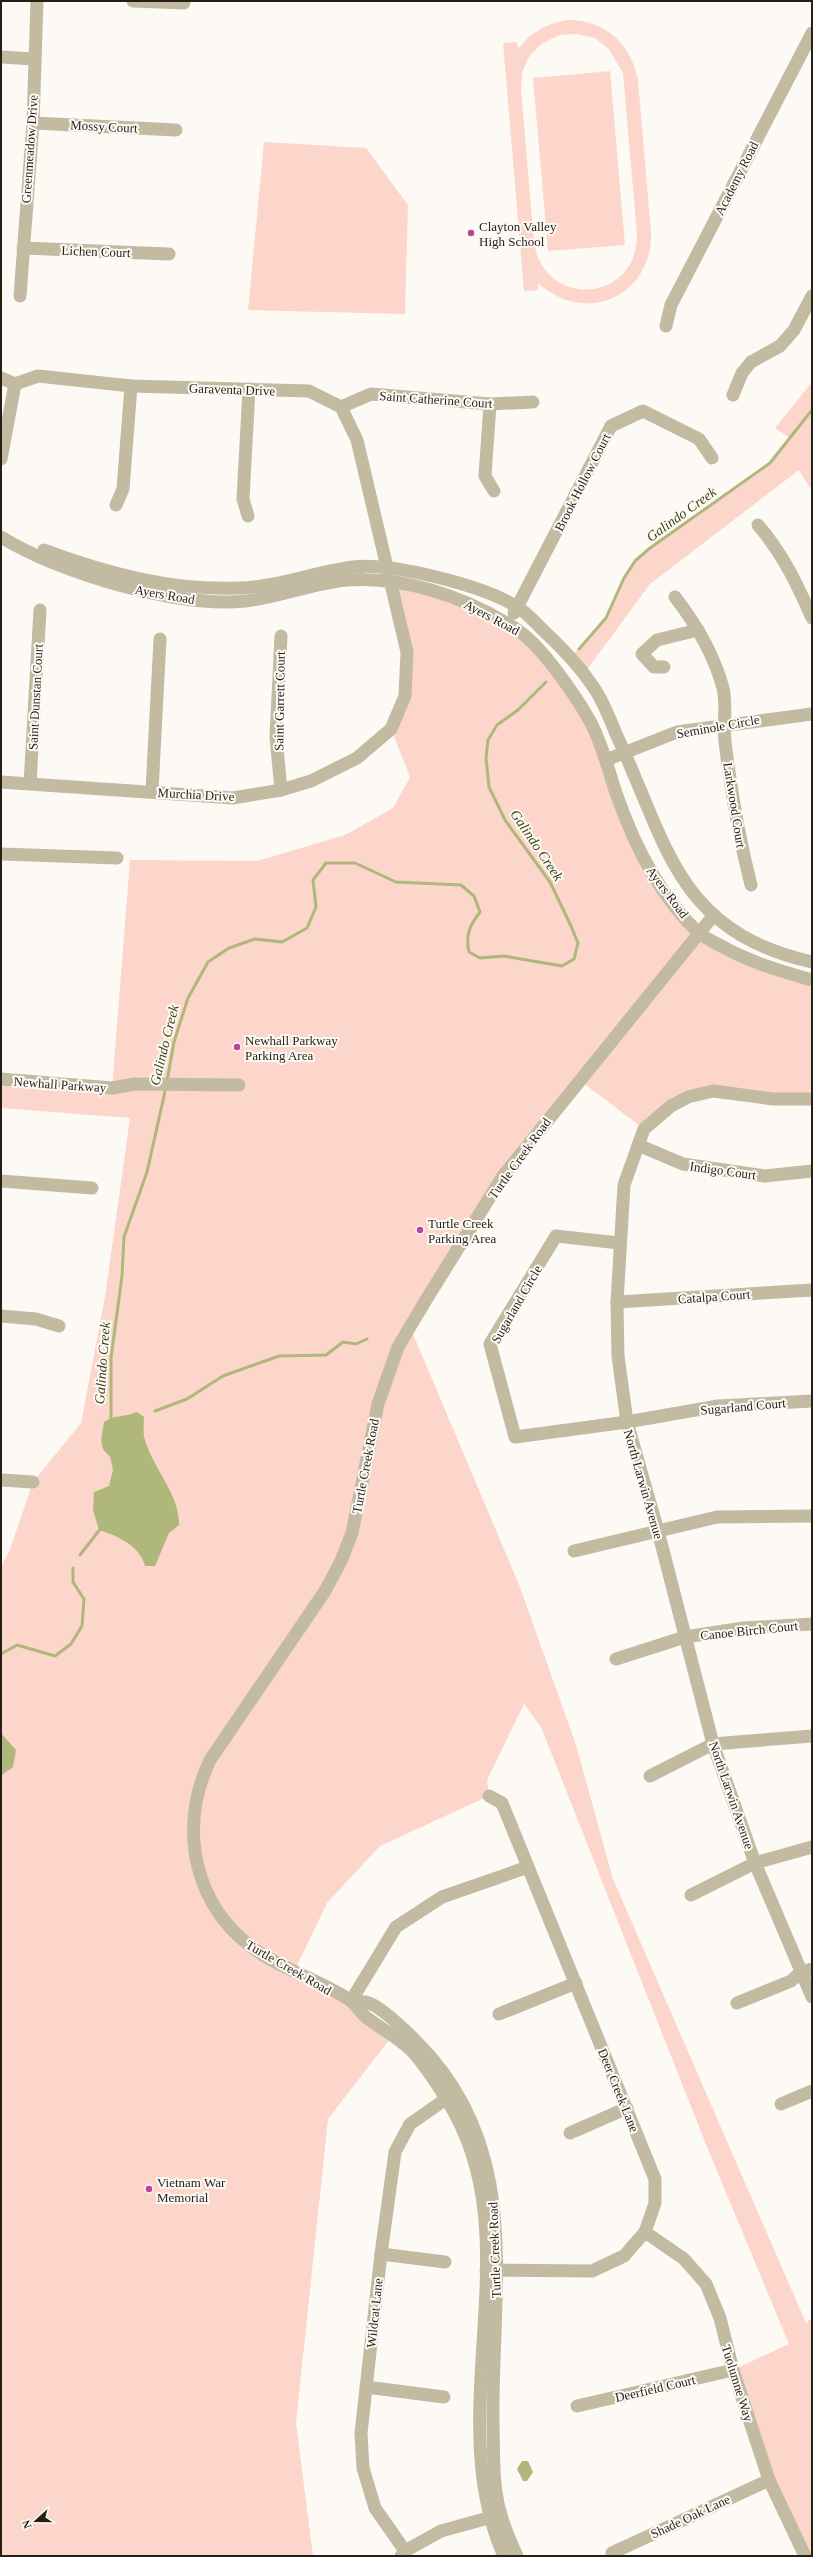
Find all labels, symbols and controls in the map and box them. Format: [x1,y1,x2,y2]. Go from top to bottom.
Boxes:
street label: Greenmeadow Drive [18,94,41,204]
street label: Mossy Court [70,117,138,136]
street label: Academy Road [711,139,762,218]
place label: Clayton Valley High School [479,219,557,249]
marker: Clayton Valley High School [466,228,476,238]
street label: Lichen Court [61,243,131,260]
street label: Garaventa Drive [189,380,276,399]
street label: Saint Catherine Court [379,388,493,411]
street label: Brook Hollow Court [551,431,614,534]
water label: Galindo Creek [644,484,720,545]
street label: Ayers Road [134,582,197,607]
street label: Ayers Road [462,597,522,639]
street label: Saint Dunstan Court [25,643,46,750]
street label: Saint Garrett Court [271,651,288,751]
street label: Seminole Circle [675,712,761,741]
street label: Larkwood Court [720,761,749,849]
street label: Murchia Drive [157,785,235,804]
water label: Galindo Creek [507,807,566,884]
street label: Ayers Road [643,864,692,921]
water label: Galindo Creek [147,1003,182,1087]
place label: Newhall Parkway Parking Area [245,1033,338,1063]
marker: Newhall Parkway Parking Area [232,1042,242,1052]
street label: Newhall Parkway [13,1074,107,1095]
street label: Turtle Creek Road [485,1115,554,1202]
street label: Indigo Court [689,1158,757,1183]
place label: Turtle Creek Parking Area [428,1216,496,1246]
marker: Turtle Creek Parking Area [415,1225,425,1235]
street label: Sugarland Circle [488,1262,545,1346]
street label: Catalpa Court [677,1286,751,1307]
water label: Galindo Creek [92,1321,113,1405]
street label: Sugarland Court [700,1395,787,1418]
street label: Turtle Creek Road [349,1417,382,1515]
street label: North Larwin Avenue [621,1428,666,1541]
street label: Canoe Birch Court [699,1618,799,1643]
street label: North Larwin Avenue [706,1739,757,1851]
street label: Turtle Creek Road [243,1937,335,1998]
street label: Deer Creek Lane [595,2046,642,2134]
place label: Vietnam War Memorial [157,2175,226,2205]
marker: Vietnam War Memorial [144,2184,154,2194]
street label: Turtle Creek Road [485,2201,504,2298]
street label: Wildcat Lane [363,2277,386,2349]
street label: Tuolumne Way [719,2343,756,2424]
street label: Deerfield Court [613,2372,697,2405]
street label: Shade Oak Lane [648,2491,733,2541]
north arrow [16,2501,56,2541]
text: N [20,2519,34,2530]

